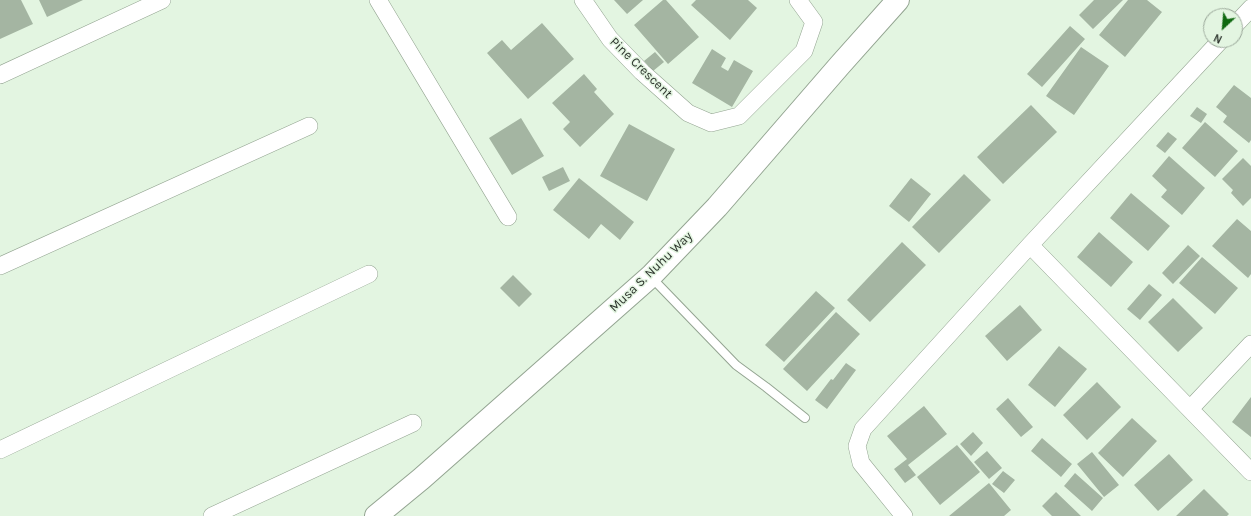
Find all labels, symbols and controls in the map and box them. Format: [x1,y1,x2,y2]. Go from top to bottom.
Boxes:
north arrow [1203,8,1243,48]
text: N [1212,31,1224,46]
street label: Pine Crescent [606,34,676,102]
street label: Musa S. Nuhu Way [606,228,696,316]

